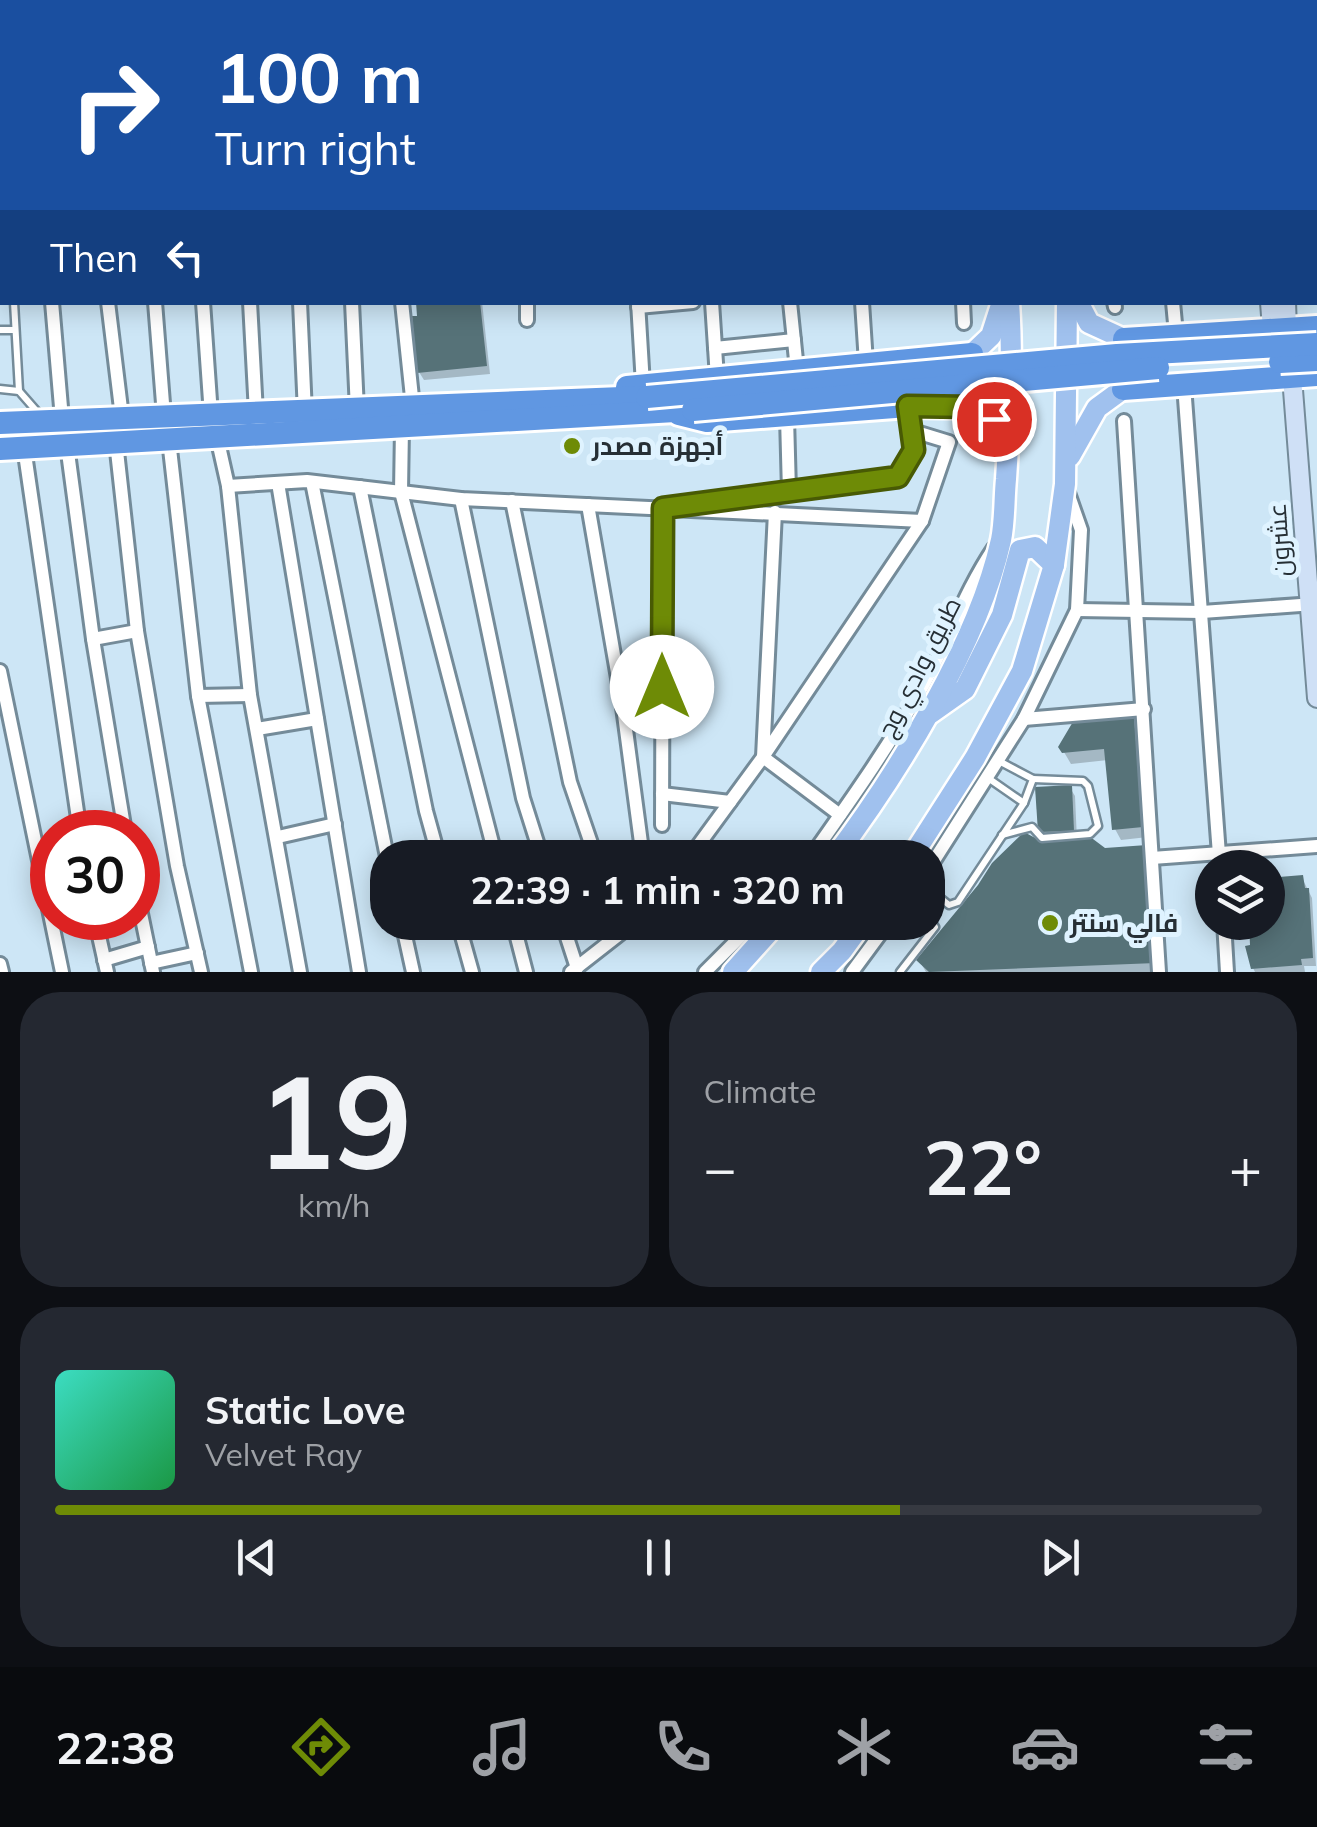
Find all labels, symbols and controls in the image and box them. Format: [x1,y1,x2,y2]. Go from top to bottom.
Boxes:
text: 100 m [215,33,423,121]
icon: right [50,40,180,170]
text: Turn right [215,120,416,176]
icon: left [158,230,213,285]
text: Then [50,234,138,282]
pin [952,377,1037,462]
icon: arrive [967,392,1022,447]
place label: أجهزة مصدر [591,430,723,462]
marker: أجهزة مصدر [561,435,583,457]
street label: عشرون [1260,502,1297,578]
street label: طريق وادي وج [870,592,972,744]
position arrow [610,635,714,739]
speed limit sign: 30 [30,810,160,940]
map controls [1195,850,1285,940]
button: layers [1195,850,1285,940]
text: 22:39 · 1 min · 320 m [470,866,845,914]
place label: فالي سنتر [1069,907,1178,943]
marker: فالي سنتر [1039,912,1061,934]
text: 19 [256,1038,412,1202]
text: Climate [704,1071,816,1111]
text: 22° [924,1120,1042,1214]
text: − [704,1133,737,1202]
text: + [1229,1133,1262,1202]
text: km/h [298,1185,370,1225]
text: Static Love [205,1386,406,1434]
text: Velvet Ray [205,1434,362,1474]
icon: previous [229,1530,284,1585]
icon: pause [631,1530,686,1585]
icon: next [1033,1530,1088,1585]
icon: directions [286,1712,356,1782]
icon: music [467,1712,537,1782]
icon: phone [648,1712,718,1782]
icon: climate [829,1712,899,1782]
icon: car [1010,1712,1080,1782]
icon: filters [1191,1712,1261,1782]
text: 22:38 [56,1719,175,1775]

